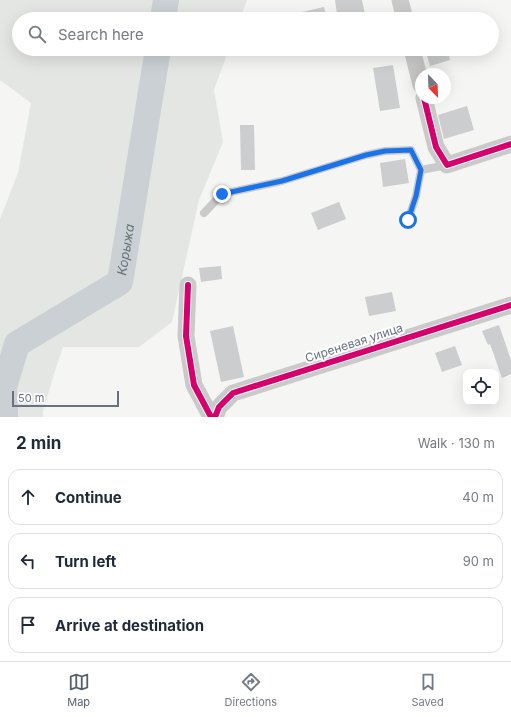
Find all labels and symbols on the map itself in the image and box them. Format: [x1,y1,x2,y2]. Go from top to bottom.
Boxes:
north arrow [415,68,451,104]
route end [213,185,231,203]
route start [399,211,417,229]
water label: Корыжа [113,223,137,277]
street label: Сиреневая улица [303,320,405,365]
scale bar [12,389,119,408]

